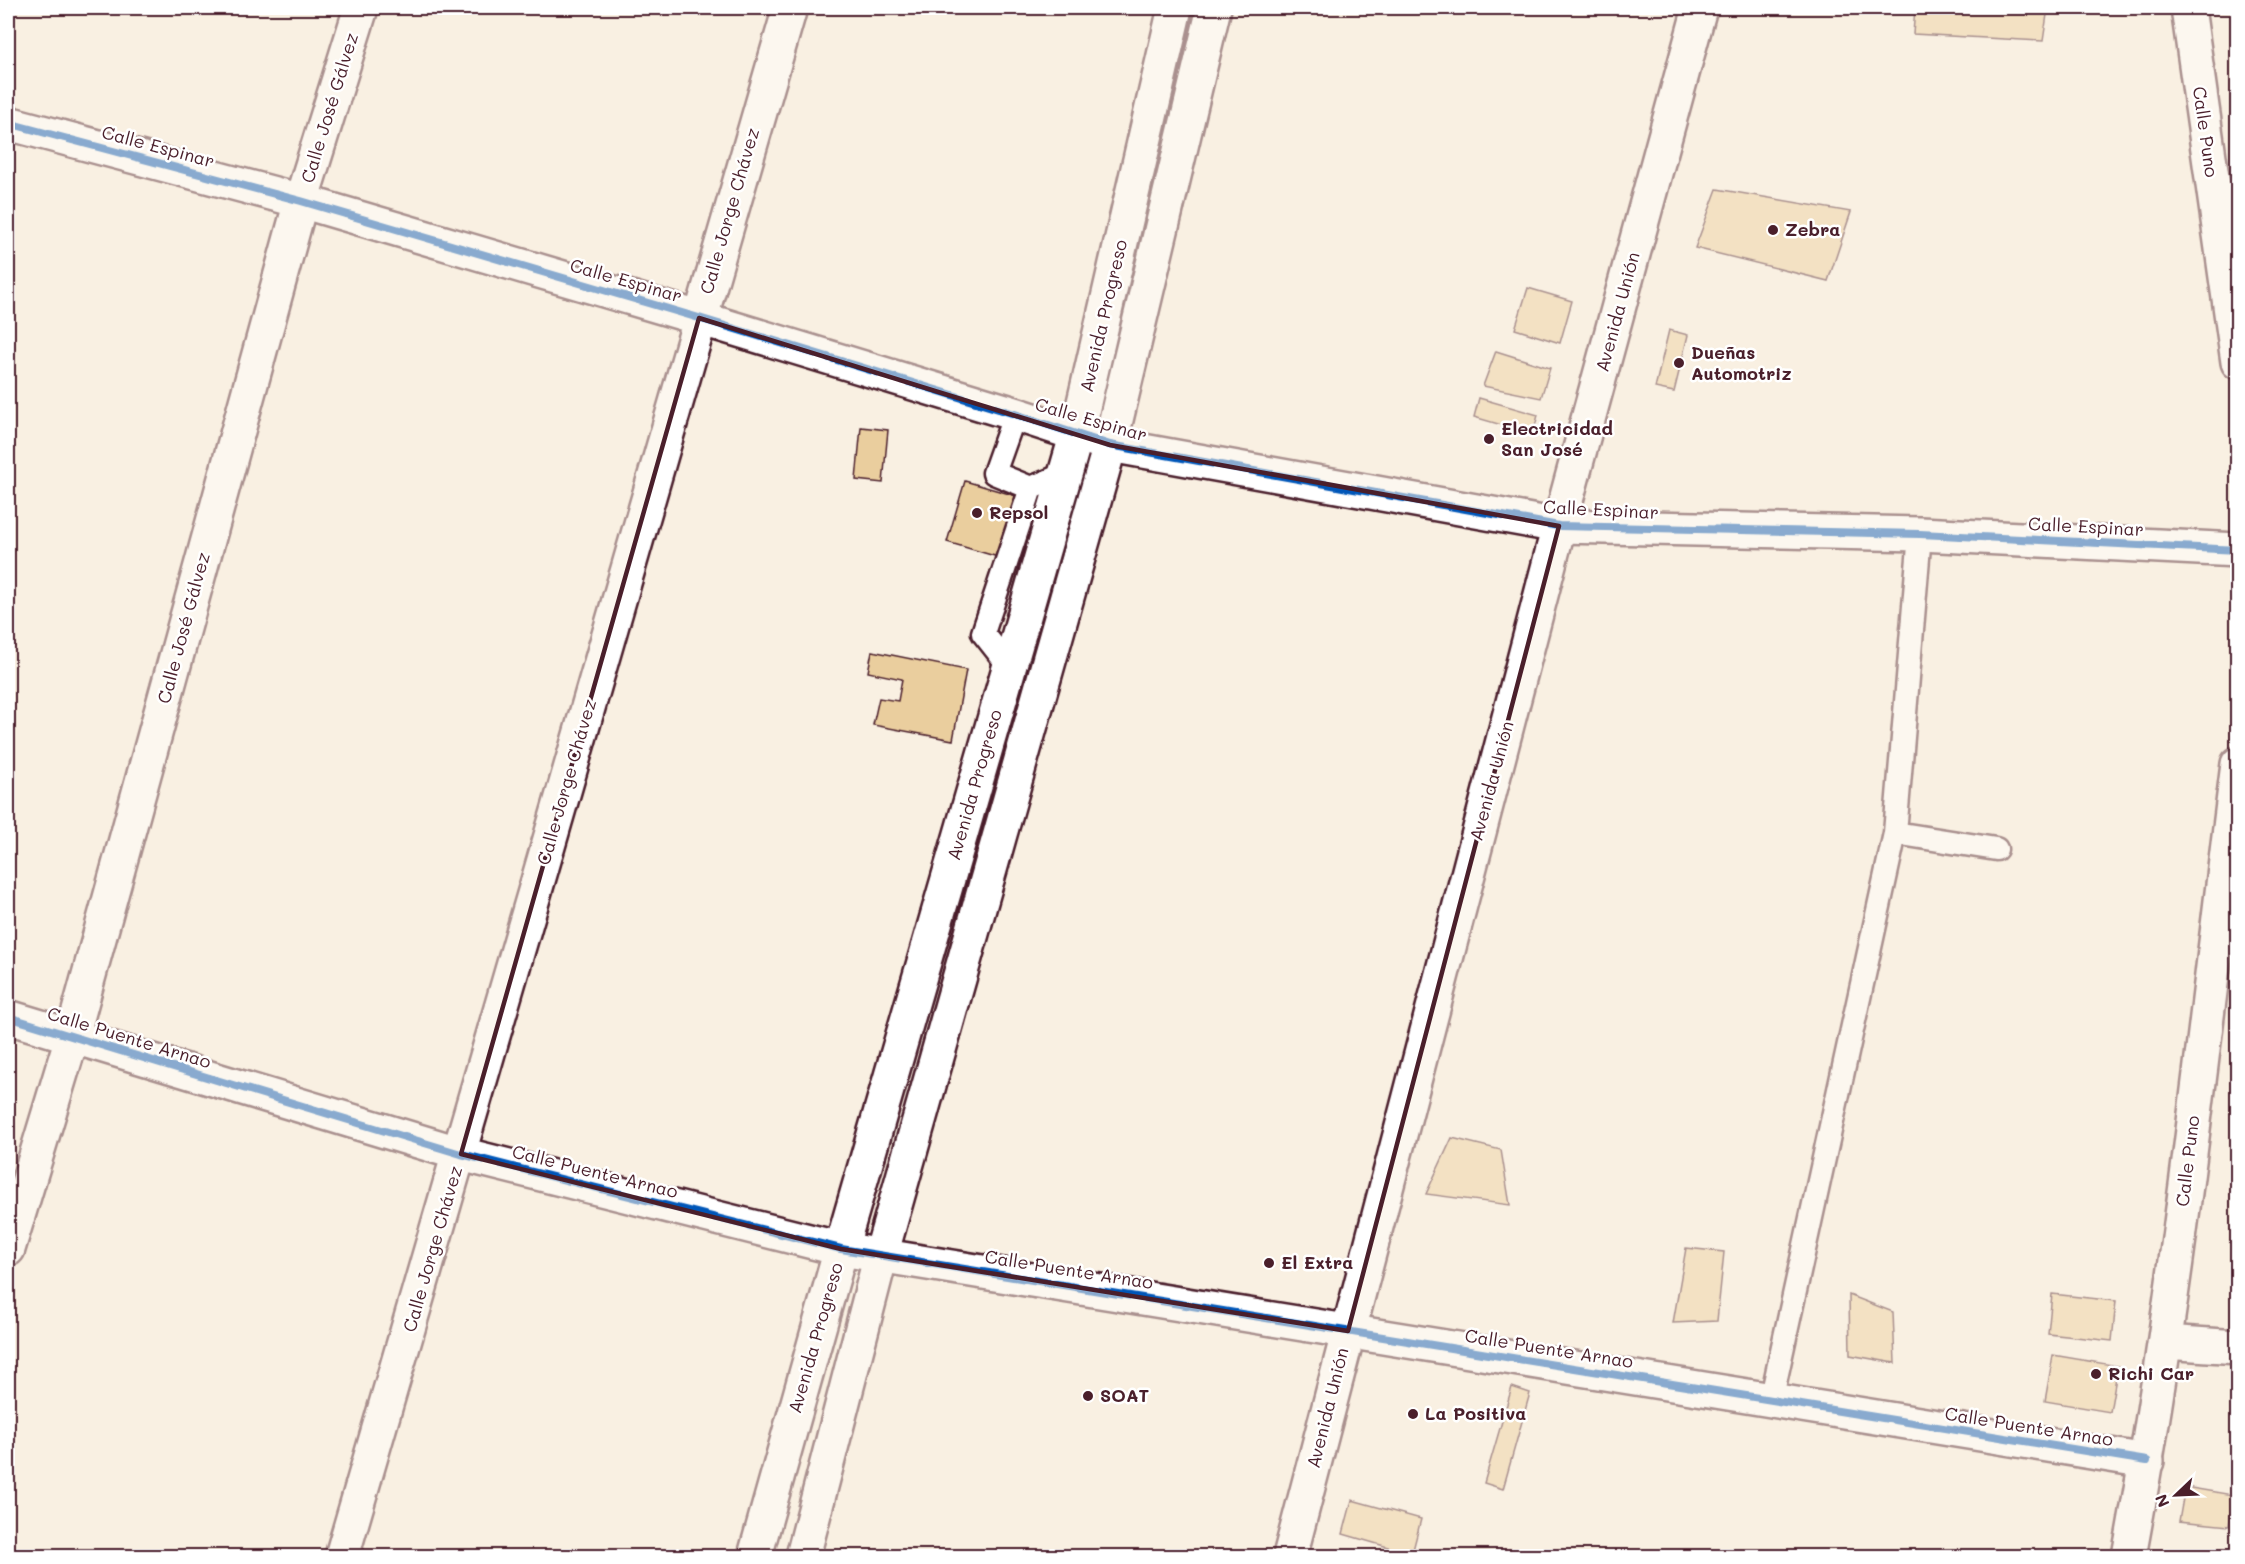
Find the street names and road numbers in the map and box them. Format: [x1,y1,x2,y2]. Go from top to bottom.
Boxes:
street label: Calle José Gálvez [295,30,363,186]
street label: Calle Puno [2188,85,2224,179]
street label: Calle Espinar [99,119,217,173]
street label: Calle Jorge Chávez [694,125,764,297]
street label: Avenida Progreso [1074,237,1132,394]
street label: Avenida Unión [1589,249,1645,374]
street label: Calle Espinar [567,253,685,308]
street label: Calle Espinar [1032,392,1150,447]
street label: Calle Espinar [1543,494,1660,524]
street label: Calle Espinar [2028,511,2145,541]
street label: Calle José Gálvez [151,549,215,706]
street label: Calle Jorge Chávez [531,696,601,868]
street label: Avenida Progreso [941,706,1007,863]
street label: Avenida Unión [1463,718,1519,843]
street label: Calle Puente Arnao [44,1001,214,1073]
street label: Calle Puno [2170,1114,2205,1208]
street label: Calle Puente Arnao [510,1139,681,1203]
street label: Calle Jorge Chávez [397,1163,467,1335]
street label: Calle Puente Arnao [983,1244,1155,1294]
street label: Avenida Progreso [782,1259,848,1416]
street label: Calle Puente Arnao [1463,1323,1635,1373]
street label: Avenida Unión [1300,1345,1354,1470]
street label: Calle Puente Arnao [1943,1401,2115,1451]

